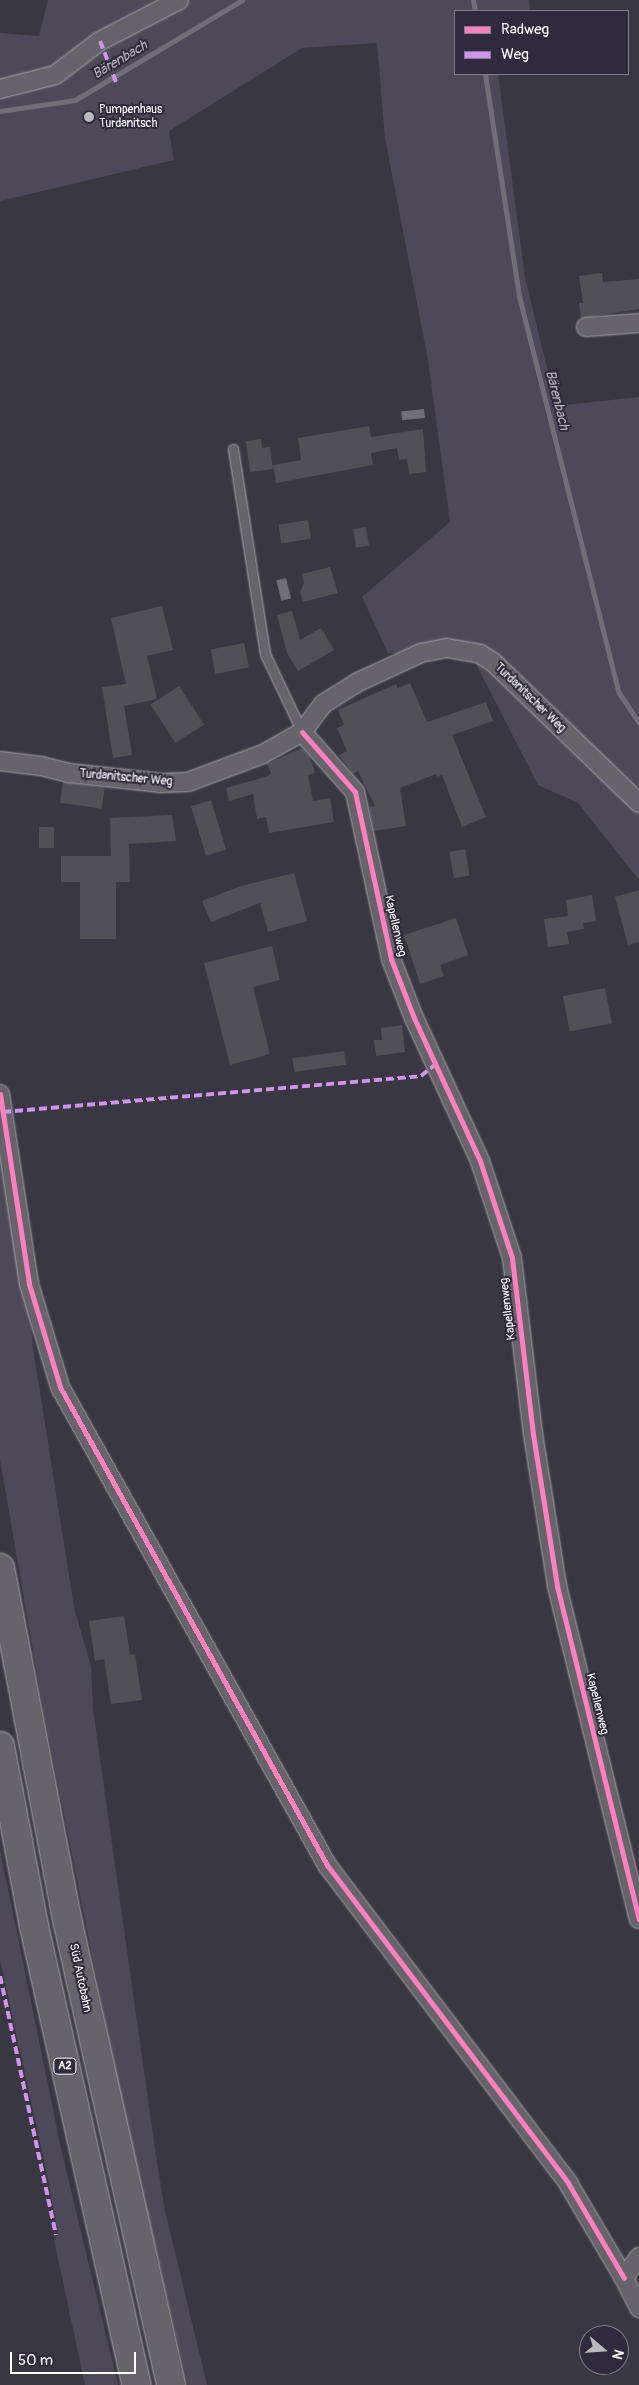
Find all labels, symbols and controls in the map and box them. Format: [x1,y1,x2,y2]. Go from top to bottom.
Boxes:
legend [454,10,629,75]
text: Radweg [501,20,549,39]
water label: Bärenbach [90,37,150,83]
text: Weg [501,45,529,64]
place label: Pumpenhaus Turdanitsch [99,103,162,131]
marker: Pumpenhaus Turdanitsch [83,111,95,123]
water label: Bärenbach [541,368,573,432]
street label: Turdanitscher Weg [491,660,569,736]
street label: Turdanitscher Weg [79,767,173,789]
street label: Kapellenweg [381,894,409,958]
street label: Kapellenweg [497,1277,519,1341]
street label: Kapellenweg [582,1672,612,1736]
street label: Süd Autobahn [66,1942,94,2014]
road number: A2 [52,2058,78,2074]
north arrow [579,2325,629,2375]
scale bar [12,2342,139,2374]
text: N [608,2347,627,2362]
text: 50 m [18,2351,53,2370]

